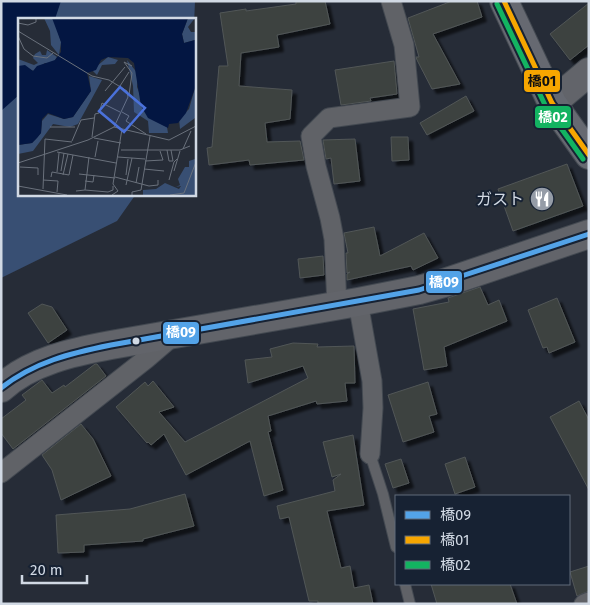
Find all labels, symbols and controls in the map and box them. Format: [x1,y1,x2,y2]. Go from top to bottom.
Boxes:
inset map [18,18,195,195]
line badge: 橋01 [523,69,561,93]
text: 橋01 [528,73,556,90]
line badge: 橋02 [534,105,572,129]
text: 橋02 [538,109,568,126]
restaurant icon: ガスト [529,186,555,212]
place label: ガスト [476,190,524,209]
line badge: 橋09 [425,270,463,294]
text: 橋09 [429,274,459,291]
line badge: 橋09 [162,321,200,345]
text: 橋09 [166,324,196,341]
unlabelled marker [131,336,141,346]
legend [395,495,570,585]
text: 橋09 [440,506,471,524]
text: 橋01 [440,531,470,549]
scale bar [22,552,88,584]
text: 橋02 [440,556,471,574]
text: 20 m [30,561,63,579]

